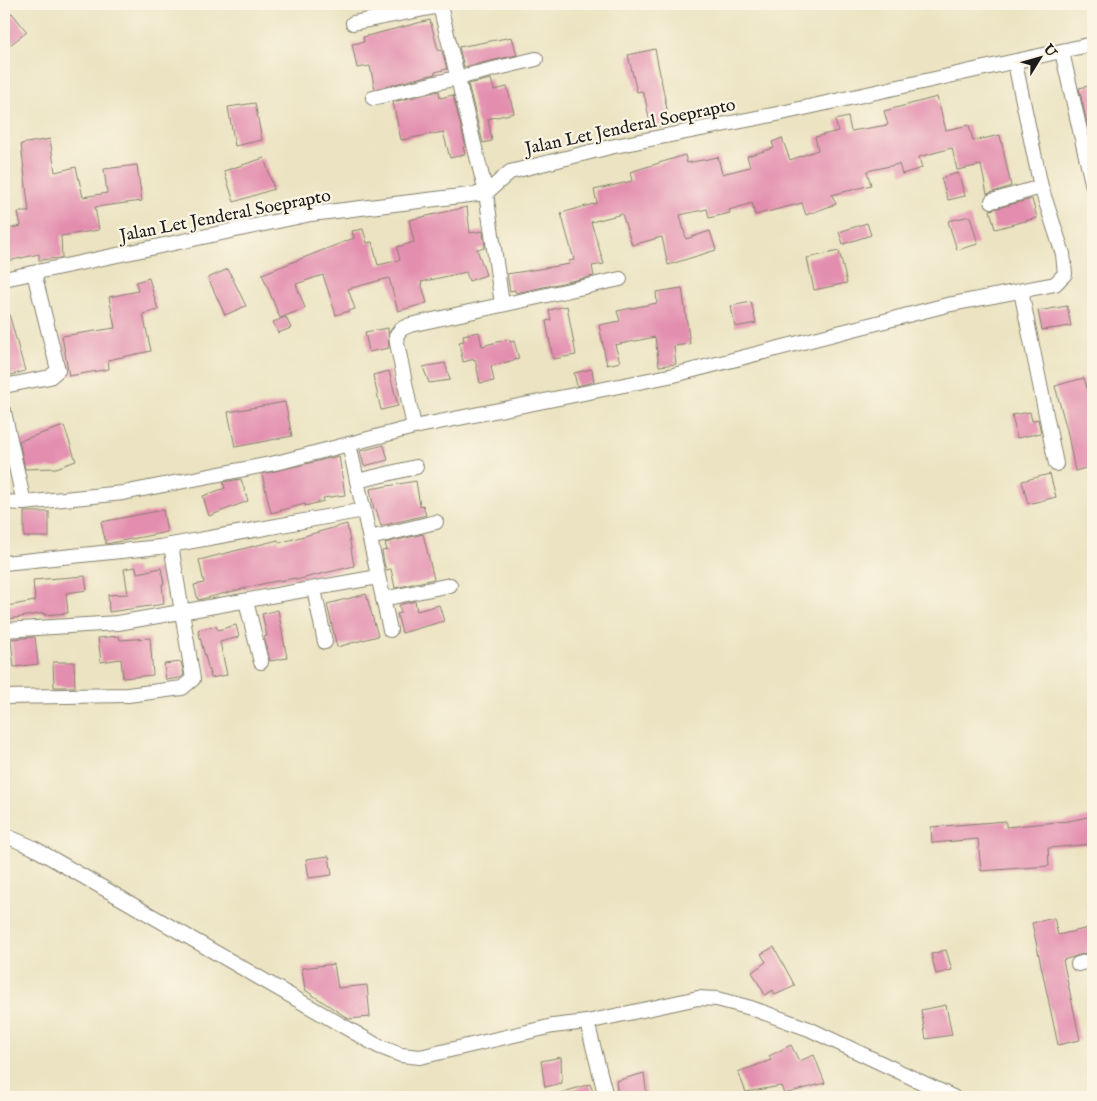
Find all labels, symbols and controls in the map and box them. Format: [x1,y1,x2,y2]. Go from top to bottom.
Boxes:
north arrow [1014,32,1064,82]
text: U [1038,40,1061,62]
street label: Jalan Let Jenderal Soeprapto [521,94,738,161]
street label: Jalan Let Jenderal Soeprapto [116,185,333,249]

